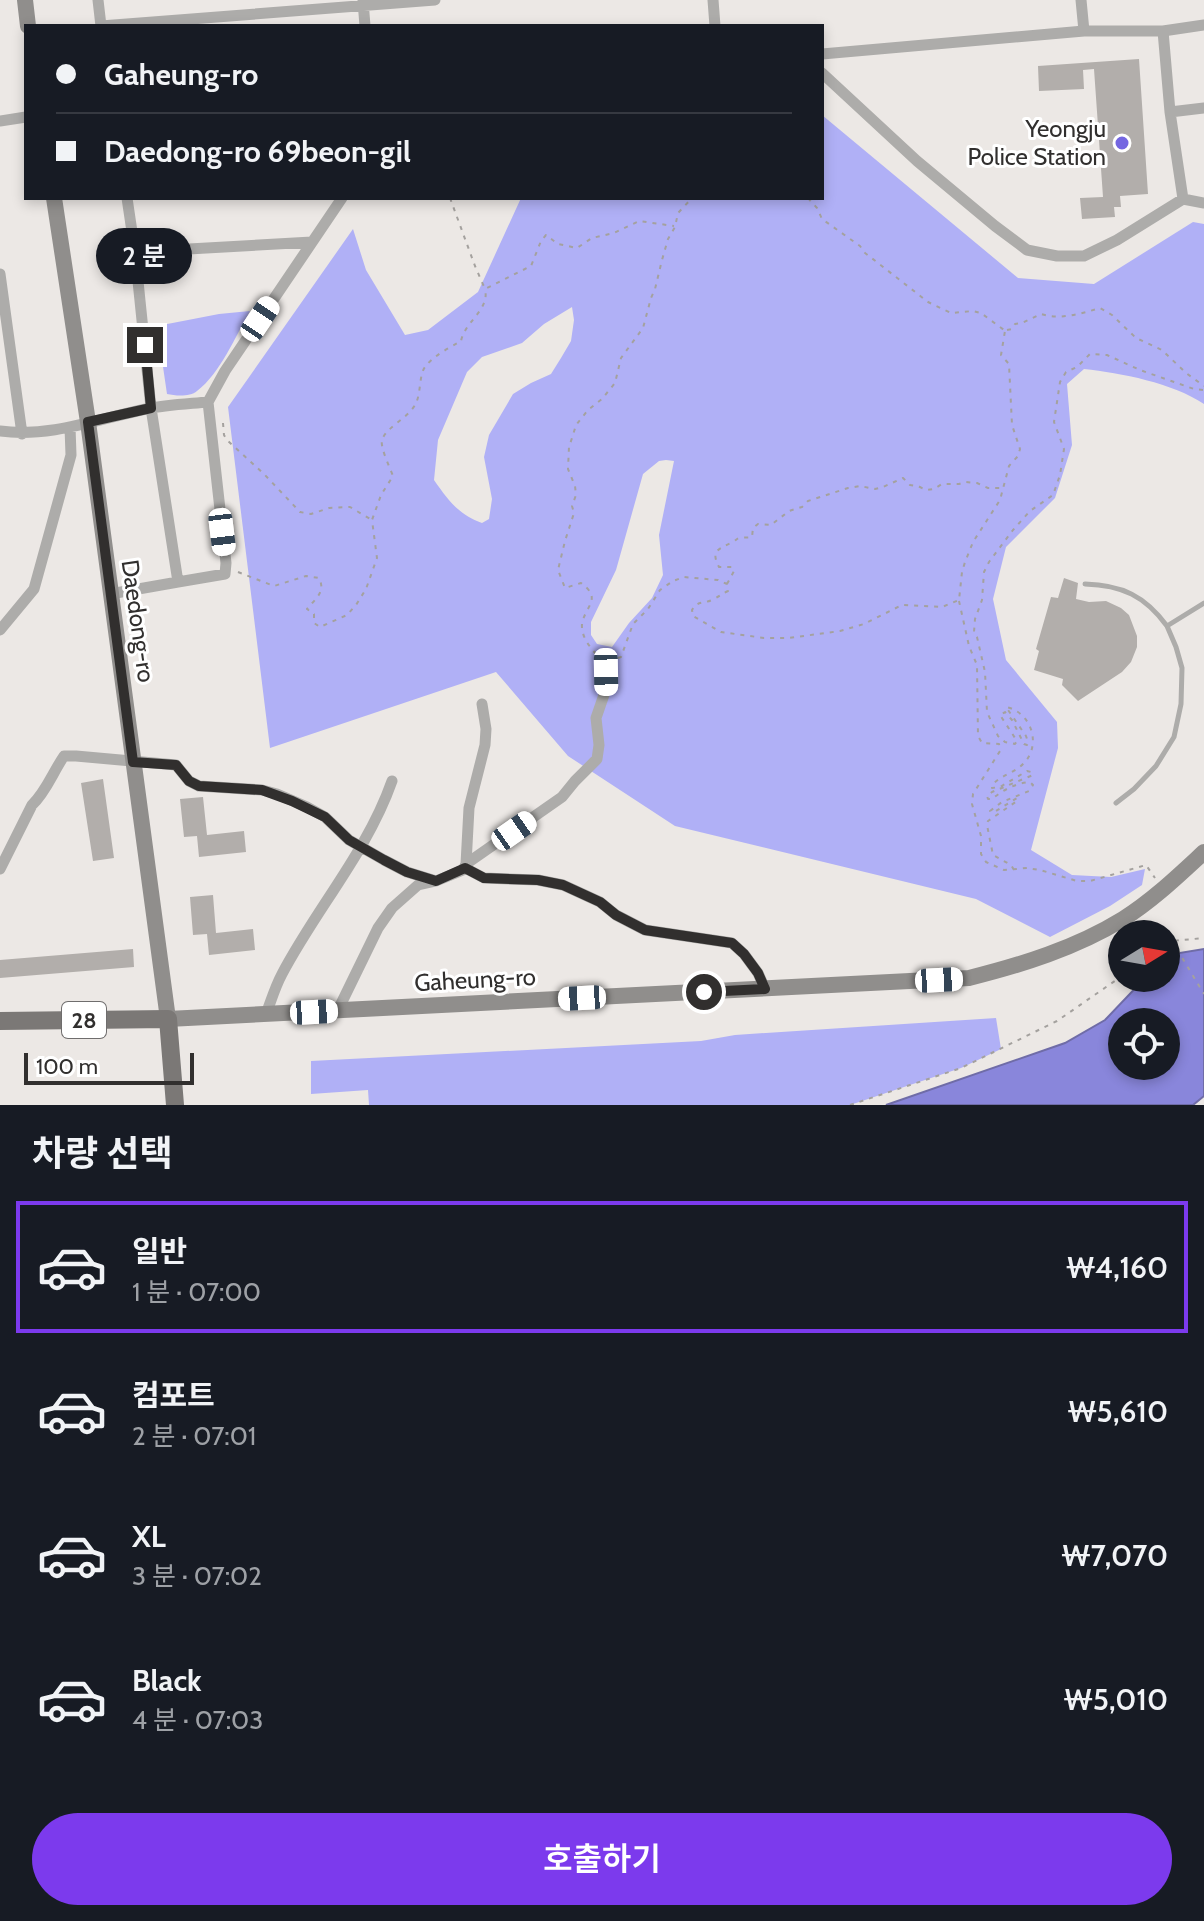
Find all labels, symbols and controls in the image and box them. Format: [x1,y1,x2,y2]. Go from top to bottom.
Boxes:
text: Gaheung-ro [104,56,258,93]
place label: Yeongju Police Station [967,114,1106,171]
text: Daedong-ro 69beon-gil [104,133,411,170]
marker: Yeongju Police Station [1113,134,1131,152]
callout: 2 분 [97,229,193,285]
text: 2 분 [122,240,166,272]
car [237,292,283,346]
route end [127,327,163,363]
car [207,507,237,557]
street label: Daedong-ro [116,558,161,684]
car [594,648,618,696]
car [487,807,541,855]
north arrow [1108,920,1180,992]
map controls [1108,920,1180,1080]
street label: Gaheung-ro [414,962,536,997]
car [914,967,964,993]
route start [686,974,722,1010]
car [557,985,607,1011]
car [289,999,339,1025]
road number: 28 [62,1002,106,1038]
button: locate [1108,1008,1180,1080]
scale bar [24,1049,194,1085]
text: 100 m [36,1053,98,1080]
text: 차량 선택 [32,1131,173,1175]
icon: car [36,1231,108,1303]
text: 일반 [132,1233,187,1270]
text: ₩4,160 [1066,1249,1168,1286]
text: 1 분 · 07:00 [132,1276,261,1308]
icon: car [36,1375,108,1447]
text: 컴포트 [132,1377,215,1414]
text: ₩5,610 [1068,1393,1168,1430]
text: 2 분 · 07:01 [132,1420,256,1452]
text: XL [132,1518,166,1555]
icon: car [36,1519,108,1591]
text: ₩7,070 [1062,1537,1168,1574]
text: 3 분 · 07:02 [132,1560,262,1592]
text: Black [132,1662,202,1699]
icon: car [36,1663,108,1735]
text: ₩5,010 [1064,1681,1168,1718]
text: 4 분 · 07:03 [132,1704,263,1736]
button: 호출하기 [32,1813,1172,1905]

